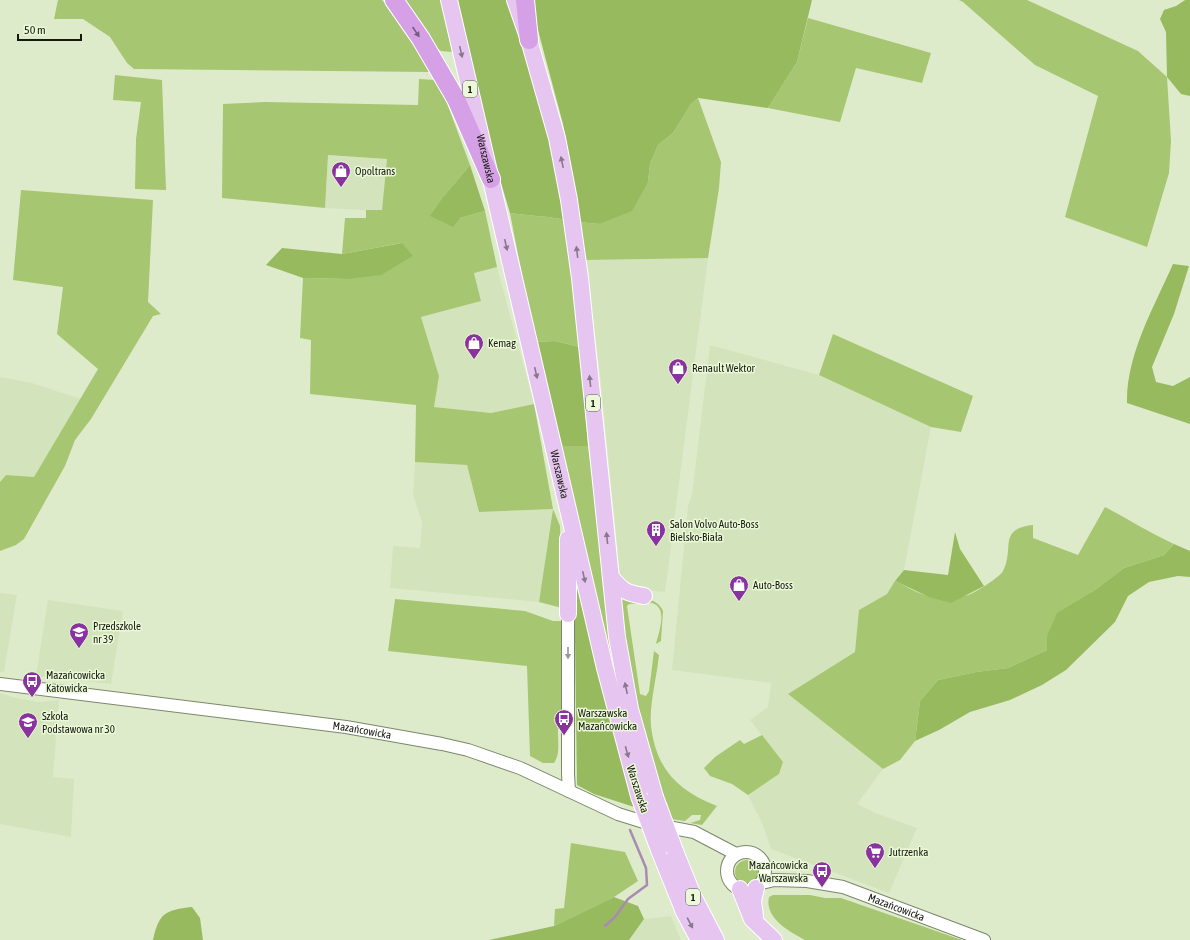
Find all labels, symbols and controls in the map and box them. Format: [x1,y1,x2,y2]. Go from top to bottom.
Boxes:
scale bar [18,16,81,42]
text: 50 m [24,23,46,37]
one-way arrow [412,27,420,37]
one-way arrow [458,46,464,58]
road number: 1 [463,81,477,97]
street label: Warszawska [475,133,498,184]
one-way arrow [558,156,564,168]
shop icon: Opoltrans [330,160,352,188]
place label: Opoltrans [355,165,395,177]
one-way arrow [504,239,510,252]
one-way arrow [573,245,580,258]
shop icon: Kemag [463,332,485,360]
place label: Kemag [488,337,516,349]
shop icon: Renault Wektor [667,357,689,385]
place label: Renault Wektor [692,362,756,374]
one-way arrow [533,367,539,379]
one-way arrow [587,375,594,387]
road number: 1 [586,395,600,411]
street label: Warszawska [548,449,571,500]
place label: Salon Volvo Auto-Boss Bielsko-Biała [670,518,759,543]
building icon: Salon Volvo Auto-Boss Bielsko-Biała [645,519,667,547]
one-way arrow [603,532,610,544]
one-way arrow [581,571,587,583]
shop icon: Auto-Boss [728,574,750,602]
place label: Auto-Boss [753,579,793,591]
place label: Przedszkole nr 39 [93,620,141,645]
school or university icon: Przedszkole nr 39 [68,621,90,649]
one-way arrow [565,647,571,660]
place label: Mazańcowicka Katowicka [46,669,105,694]
bus stop icon: Mazańcowicka Katowicka [21,670,43,698]
one-way arrow [623,682,629,694]
place label: Warszawska Mazańcowicka [578,707,637,732]
bus stop icon: Warszawska Mazańcowicka [553,708,575,736]
place label: Szkoła Podstawowa nr 30 [42,710,115,735]
school or university icon: Szkoła Podstawowa nr 30 [17,711,39,739]
street label: Mazańcowicka [332,719,392,741]
one-way arrow [624,746,630,758]
street label: Warszawska [625,764,651,814]
supermarket icon: Jutrzenka [864,841,886,869]
place label: Jutrzenka [889,846,928,858]
place label: Mazańcowicka Warszawska [749,859,808,884]
bus stop icon: Mazańcowicka Warszawska [811,860,833,888]
road number: 1 [686,889,700,905]
street label: Mazańcowicka [867,891,926,923]
one-way arrow [687,917,693,928]

